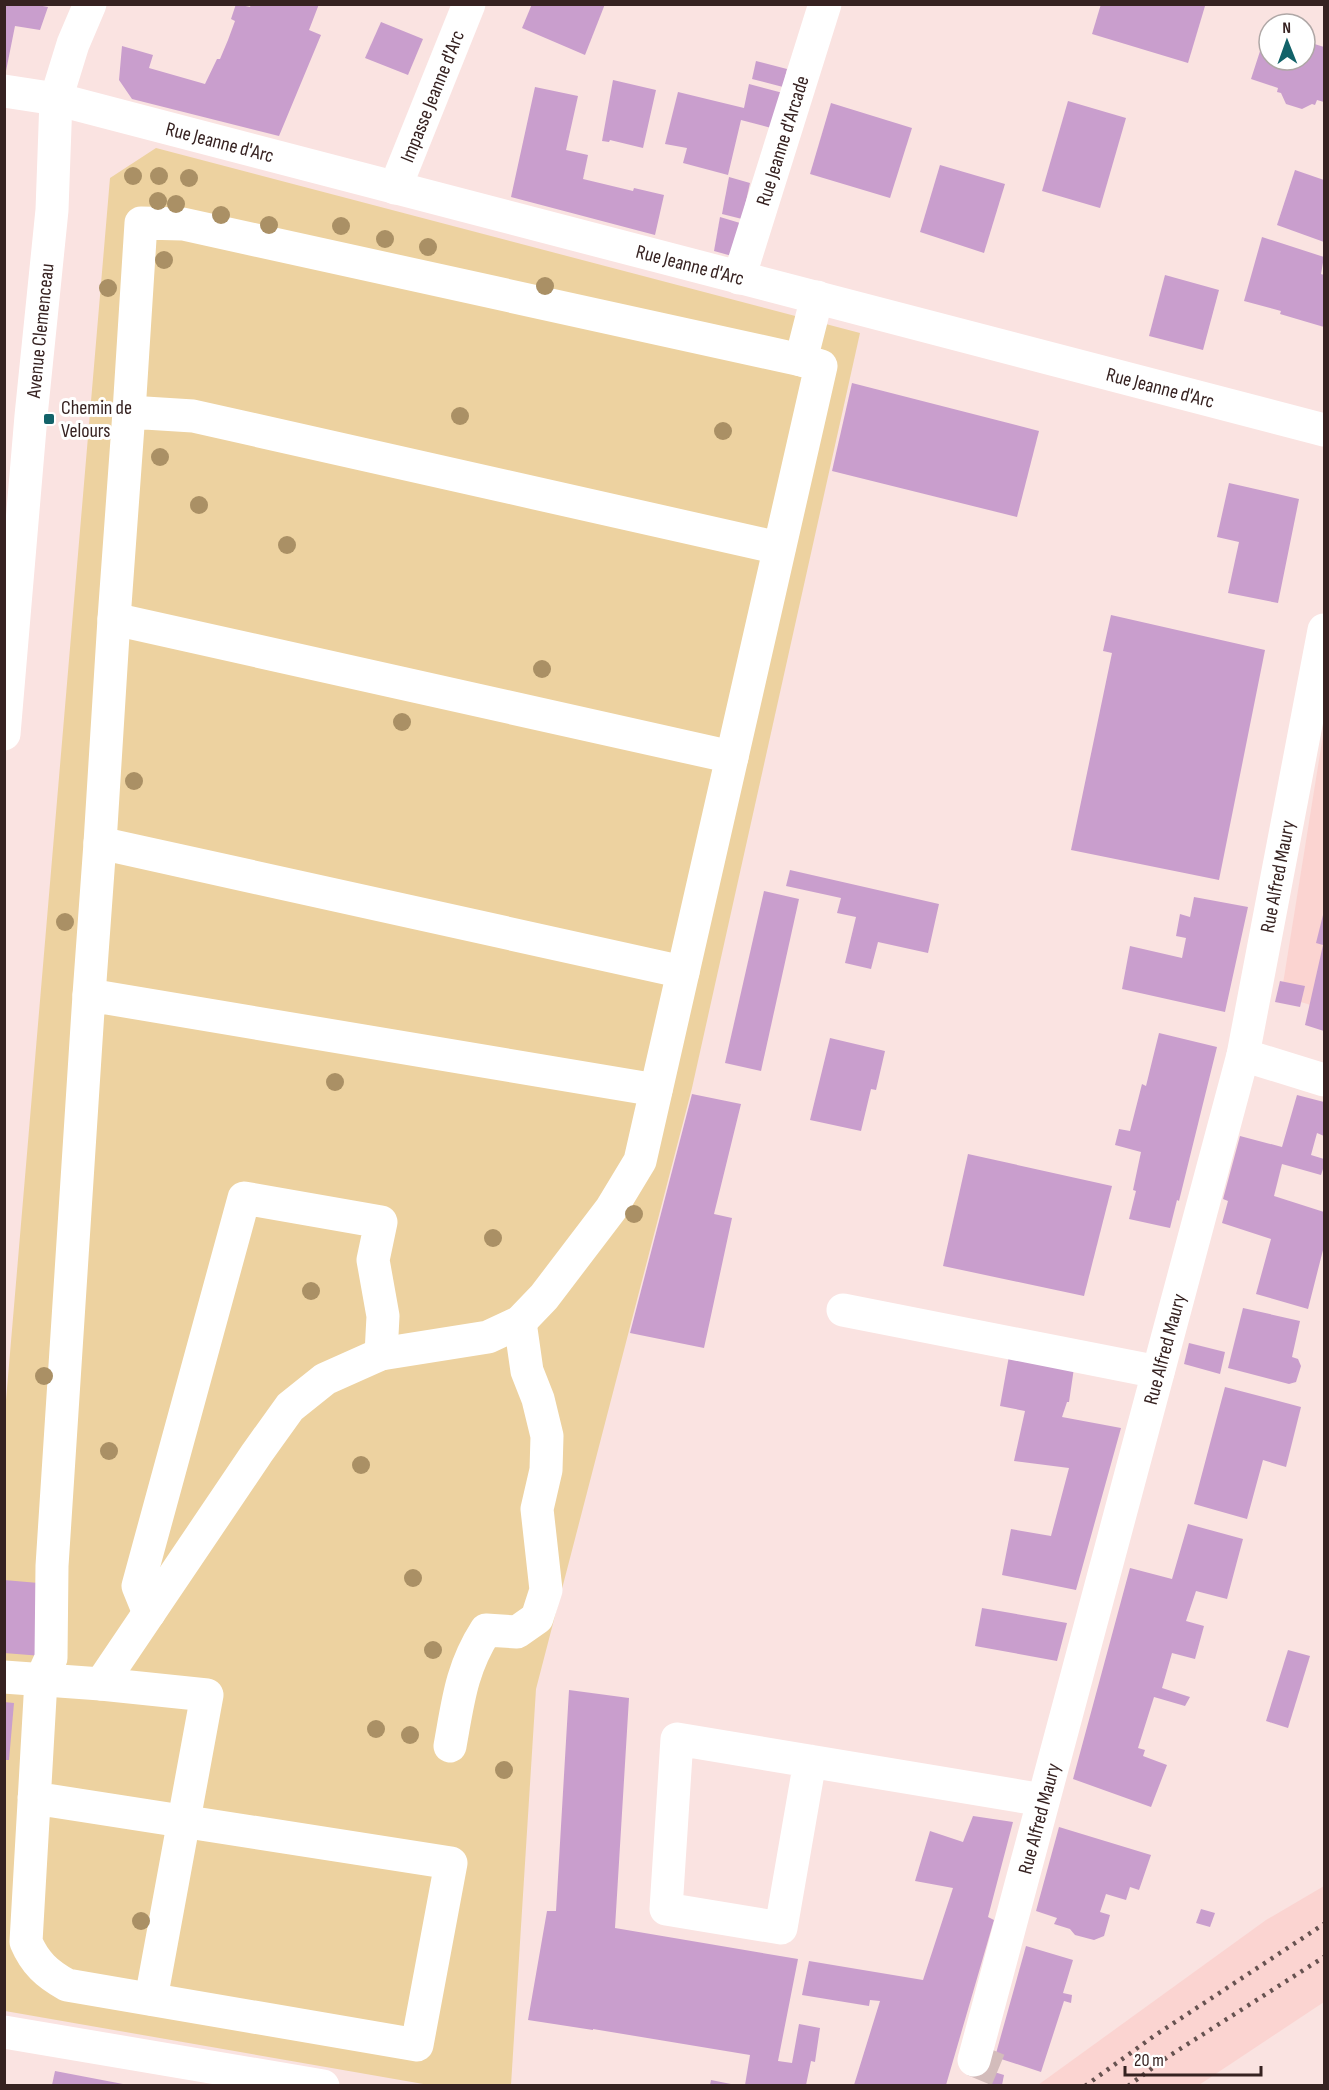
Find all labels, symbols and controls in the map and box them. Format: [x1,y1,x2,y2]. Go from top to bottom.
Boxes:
north arrow [1257,12,1317,72]
text: N [1282,19,1291,38]
street label: Impasse Jeanne d'Arc [396,27,470,166]
street label: Rue Jeanne d'Arcade [751,73,815,209]
street label: Rue Jeanne d'Arc [163,117,276,168]
street label: Rue Jeanne d'Arc [633,240,747,291]
street label: Avenue Clemenceau [22,262,59,400]
street label: Rue Jeanne d'Arc [1103,363,1217,414]
place label: Chemin de Velours [61,396,132,443]
marker: Chemin de Velours [42,412,56,426]
street label: Rue Alfred Maury [1256,818,1300,935]
street label: Rue Alfred Maury [1139,1291,1192,1407]
street label: Rue Alfred Maury [1013,1760,1066,1877]
scale bar [1125,2039,1262,2077]
text: 20 m [1134,2050,1164,2071]

